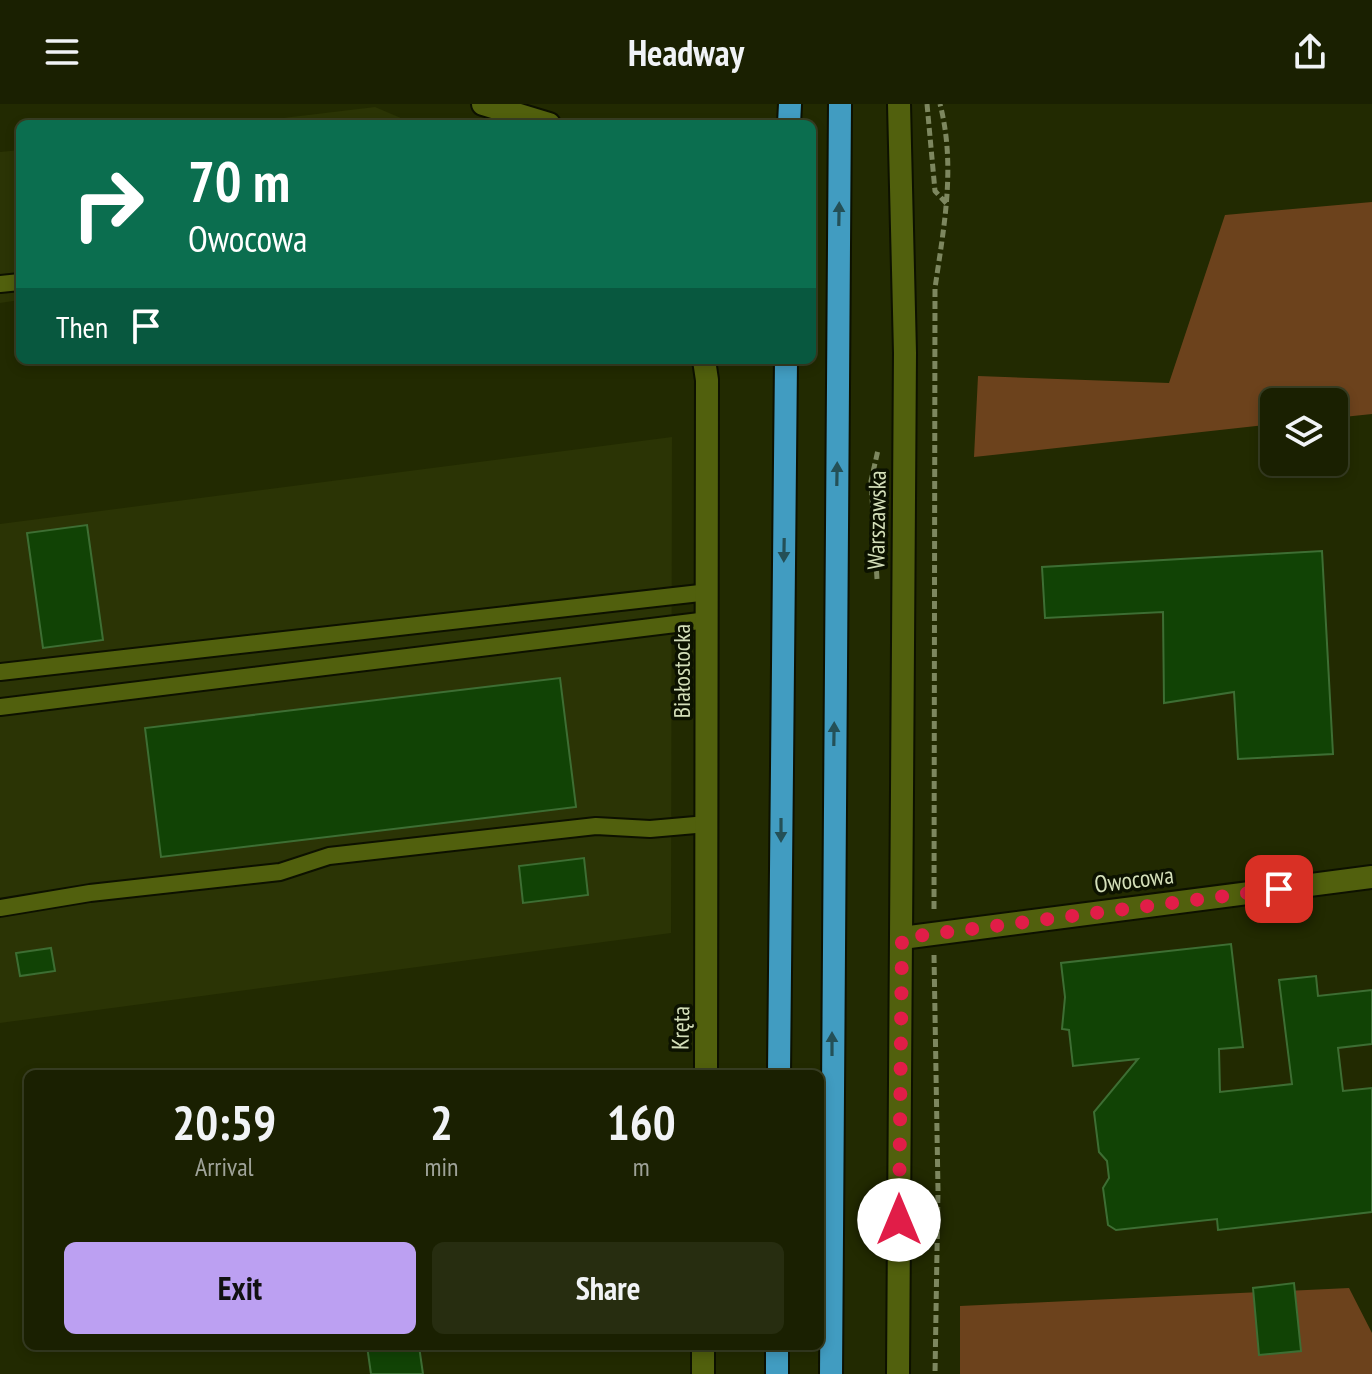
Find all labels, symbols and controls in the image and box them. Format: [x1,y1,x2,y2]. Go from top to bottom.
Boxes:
text: Headway [628,29,744,76]
icon: menu [40,30,84,74]
icon: share [1288,30,1332,74]
text: 70 m [188,145,290,217]
icon: right [56,152,160,256]
one-way arrow [833,201,845,226]
text: Owocowa [188,215,307,262]
icon: arrive [124,304,168,348]
text: Then [56,307,108,346]
map controls [1260,388,1348,476]
button: layers [1260,388,1348,476]
one-way arrow [831,461,843,486]
street label: Warszawska [860,470,893,570]
one-way arrow [778,538,790,563]
street label: Białostocka [666,624,697,718]
one-way arrow [828,721,841,746]
one-way arrow [775,818,787,843]
pin [1245,855,1313,923]
street label: Owocowa [1093,859,1175,900]
icon: arrive [1257,867,1301,911]
street label: Kręta [665,1006,696,1050]
one-way arrow [826,1031,839,1056]
text: 20:59 [172,1091,276,1153]
text: 2 [430,1091,453,1153]
text: 160 [607,1091,676,1153]
text: Arrival [195,1150,254,1183]
text: min [424,1150,458,1183]
text: m [633,1150,650,1183]
position arrow [857,1178,941,1262]
button: Exit [64,1242,416,1334]
button: Share [432,1242,784,1334]

